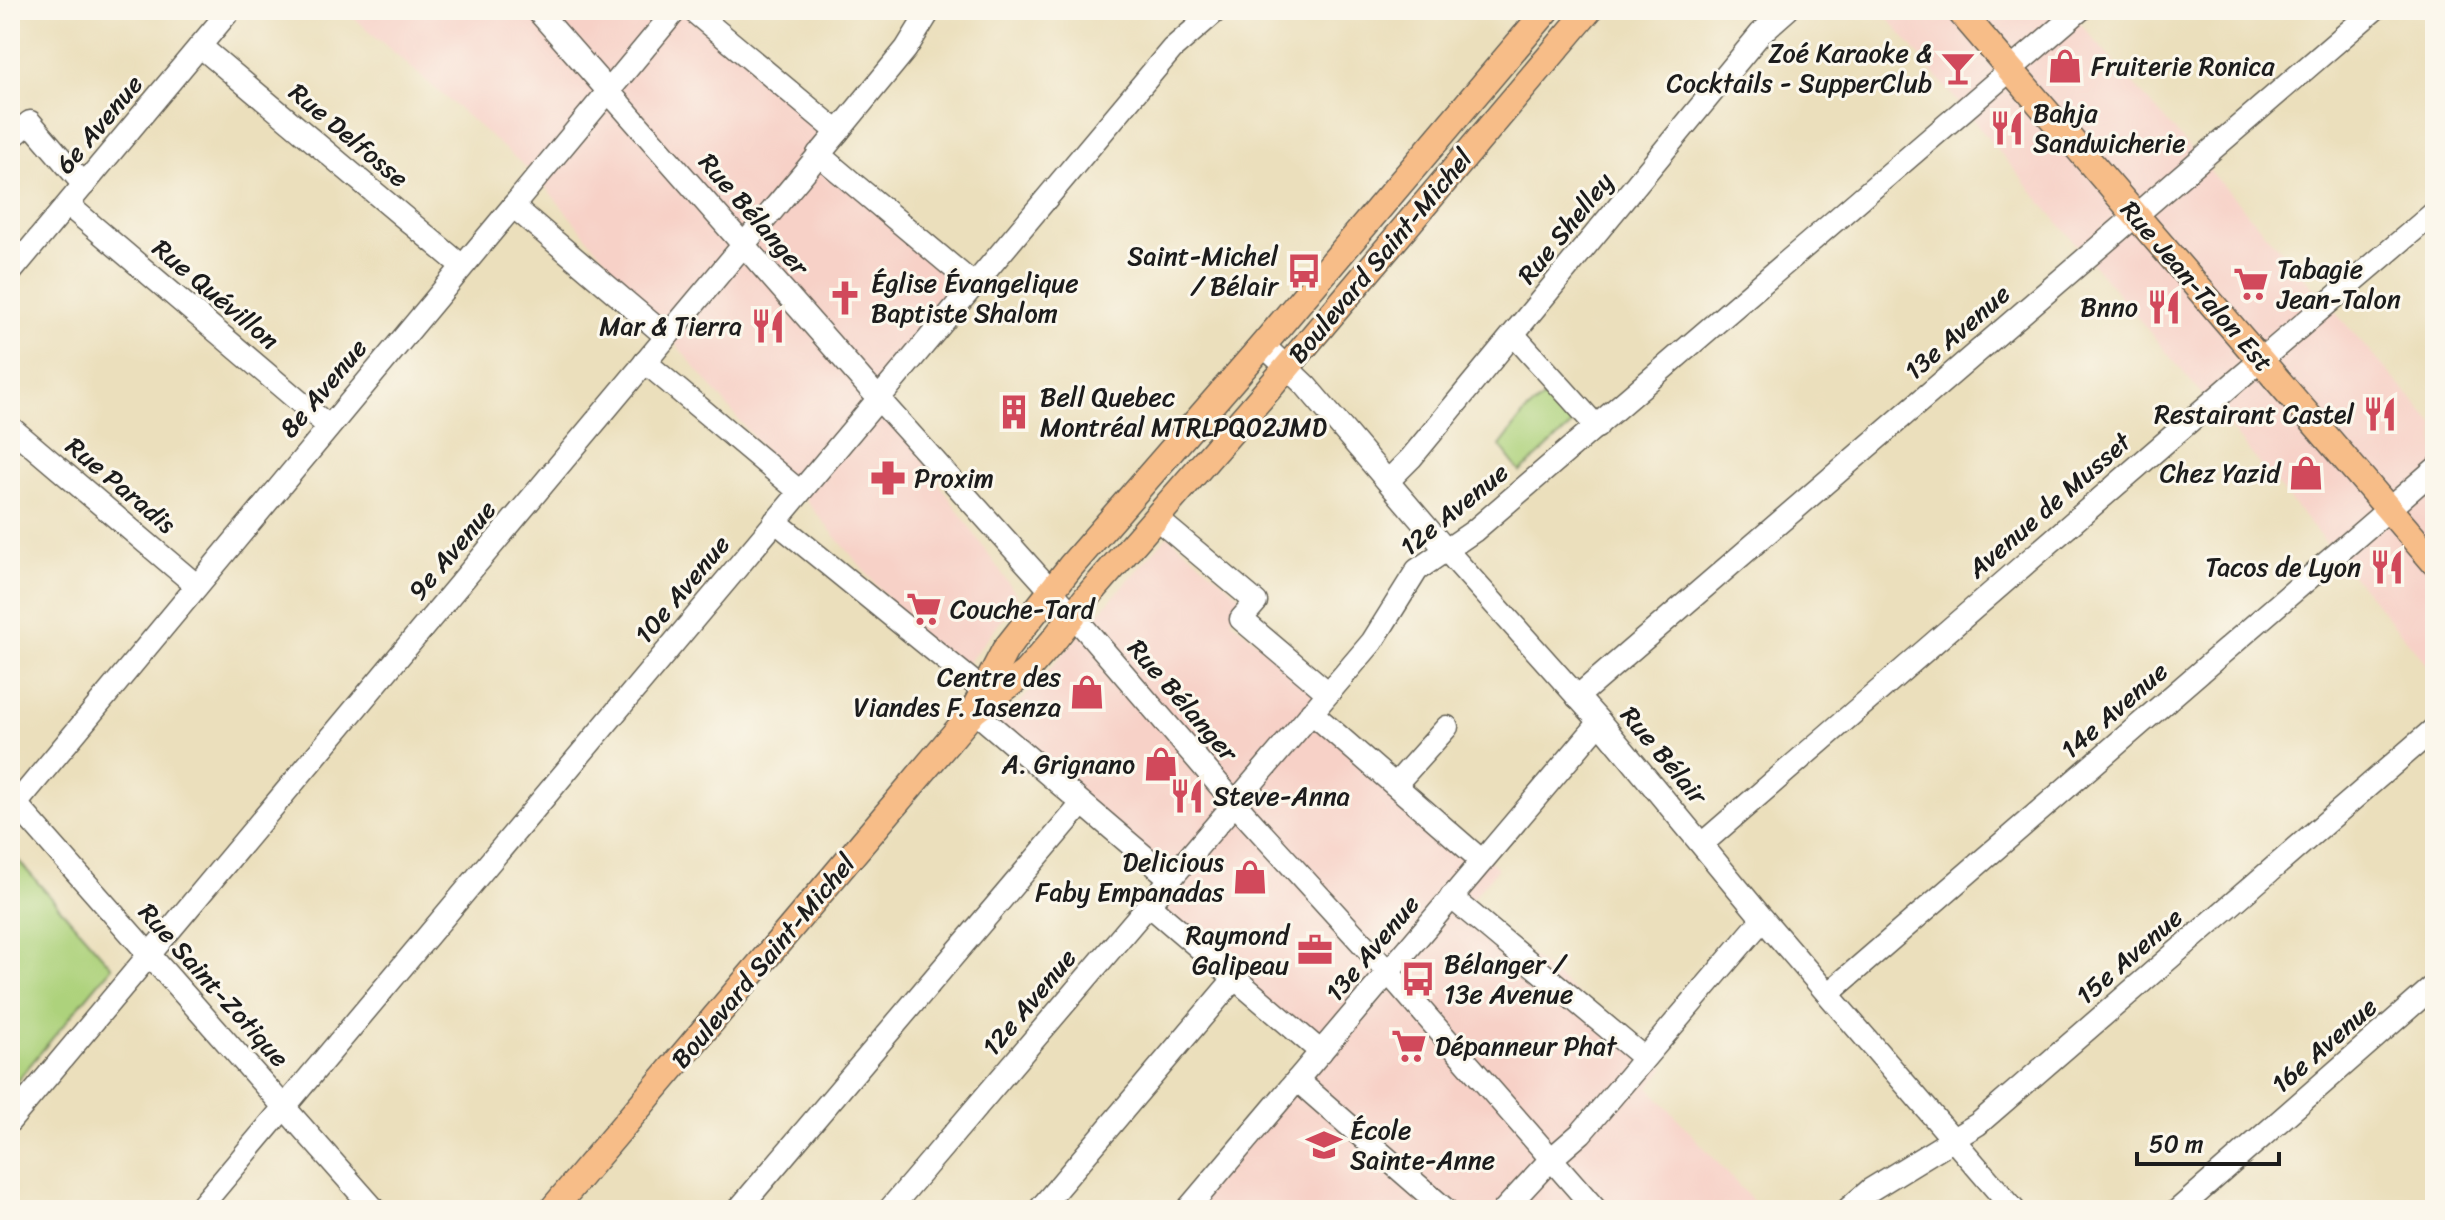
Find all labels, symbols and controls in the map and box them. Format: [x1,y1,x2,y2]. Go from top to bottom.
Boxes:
place label: Zoé Karaoke & Cocktails - SupperClub [1667,30,1932,106]
place label: Fruiterie Ronica [2091,43,2276,89]
shop icon: Fruiterie Ronica [2046,47,2084,85]
bar icon: Zoé Karaoke & Cocktails - SupperClub [1939,49,1977,87]
street label: 6e Avenue [43,64,155,184]
street label: Rue Delfosse [278,71,420,199]
place label: Bahja Sandwicherie [2033,90,2186,166]
restaurant icon: Bahja Sandwicherie [1988,109,2026,147]
street label: Boulevard Saint-Michel [1276,137,1485,374]
street label: Rue Bélanger [687,142,822,287]
street label: Rue Shelley [1505,161,1625,295]
street label: Rue Jean-Talon Est [2109,189,2285,383]
street label: Rue Quévillon [142,226,290,362]
place label: Saint-Michel / Bélair [1127,233,1279,309]
place label: Tabagie Jean-Talon [2276,246,2401,322]
bus stop icon: Saint-Michel / Bélair [1285,252,1323,290]
place label: Église Évangelique Baptiste Shalom [871,260,1079,336]
supermarket icon: Tabagie Jean-Talon [2232,265,2270,303]
street label: 13e Avenue [1893,272,2021,392]
church icon: Église Évangelique Baptiste Shalom [826,279,864,317]
place label: Bnno [2080,284,2138,330]
restaurant icon: Bnno [2145,288,2183,326]
place label: Mar & Tierra [599,303,742,349]
restaurant icon: Mar & Tierra [749,307,787,345]
street label: 8e Avenue [267,327,379,449]
place label: Bell Quebec Montréal MTRLPQ02JMD [1040,374,1328,450]
place label: Restairant Castel [2154,391,2355,437]
building icon: Bell Quebec Montréal MTRLPQ02JMD [995,393,1033,431]
restaurant icon: Restairant Castel [2361,395,2399,433]
street label: Avenue de Musset [1956,419,2143,590]
street label: Rue Paradis [55,425,187,546]
street label: 12e Avenue [1389,450,1519,568]
place label: Chez Yazid [2160,450,2282,496]
shop icon: Chez Yazid [2287,454,2325,492]
place label: Proxim [914,455,994,501]
pharmacy icon: Proxim [869,459,907,497]
street label: 9e Avenue [396,489,508,611]
street label: 10e Avenue [622,524,742,654]
place label: Tacos de Lyon [2205,544,2361,590]
restaurant icon: Tacos de Lyon [2368,548,2406,586]
place label: Couche-Tard [950,586,1096,632]
supermarket icon: Couche-Tard [905,590,943,628]
street label: Rue Bélanger [1116,628,1251,773]
street label: 14e Avenue [2049,650,2179,770]
place label: Centre des Viandes F. Iasenza [853,654,1061,730]
shop icon: Centre des Viandes F. Iasenza [1068,673,1106,711]
street label: Rue Bélair [1608,695,1720,816]
place label: A. Grignano [1001,741,1135,787]
shop icon: A. Grignano [1142,745,1180,783]
place label: Steve-Anna [1213,773,1350,819]
restaurant icon: Steve-Anna [1168,777,1206,815]
place label: Delicious Faby Empanadas [1035,839,1225,915]
street label: Boulevard Saint-Michel [659,842,868,1079]
shop icon: Delicious Faby Empanadas [1231,858,1269,896]
street label: 13e Avenue [1313,884,1431,1012]
street label: Rue Saint-Zotique [127,892,301,1078]
street label: 15e Avenue [2064,896,2194,1016]
place label: Raymond Galipeau [1186,912,1291,988]
office icon: Raymond Galipeau [1296,931,1334,969]
street label: 12e Avenue [970,937,1088,1067]
place label: Bélanger / 13e Avenue [1444,941,1573,1017]
bus stop icon: Bélanger / 13e Avenue [1399,960,1437,998]
street label: 16e Avenue [2260,985,2388,1105]
place label: Dépanneur Phat [1435,1023,1618,1069]
supermarket icon: Dépanneur Phat [1390,1027,1428,1065]
place label: École Sainte-Anne [1350,1107,1495,1183]
scale bar [2137,1116,2279,1166]
text: 50 m [2149,1123,2204,1165]
school or university icon: École Sainte-Anne [1305,1126,1343,1164]

